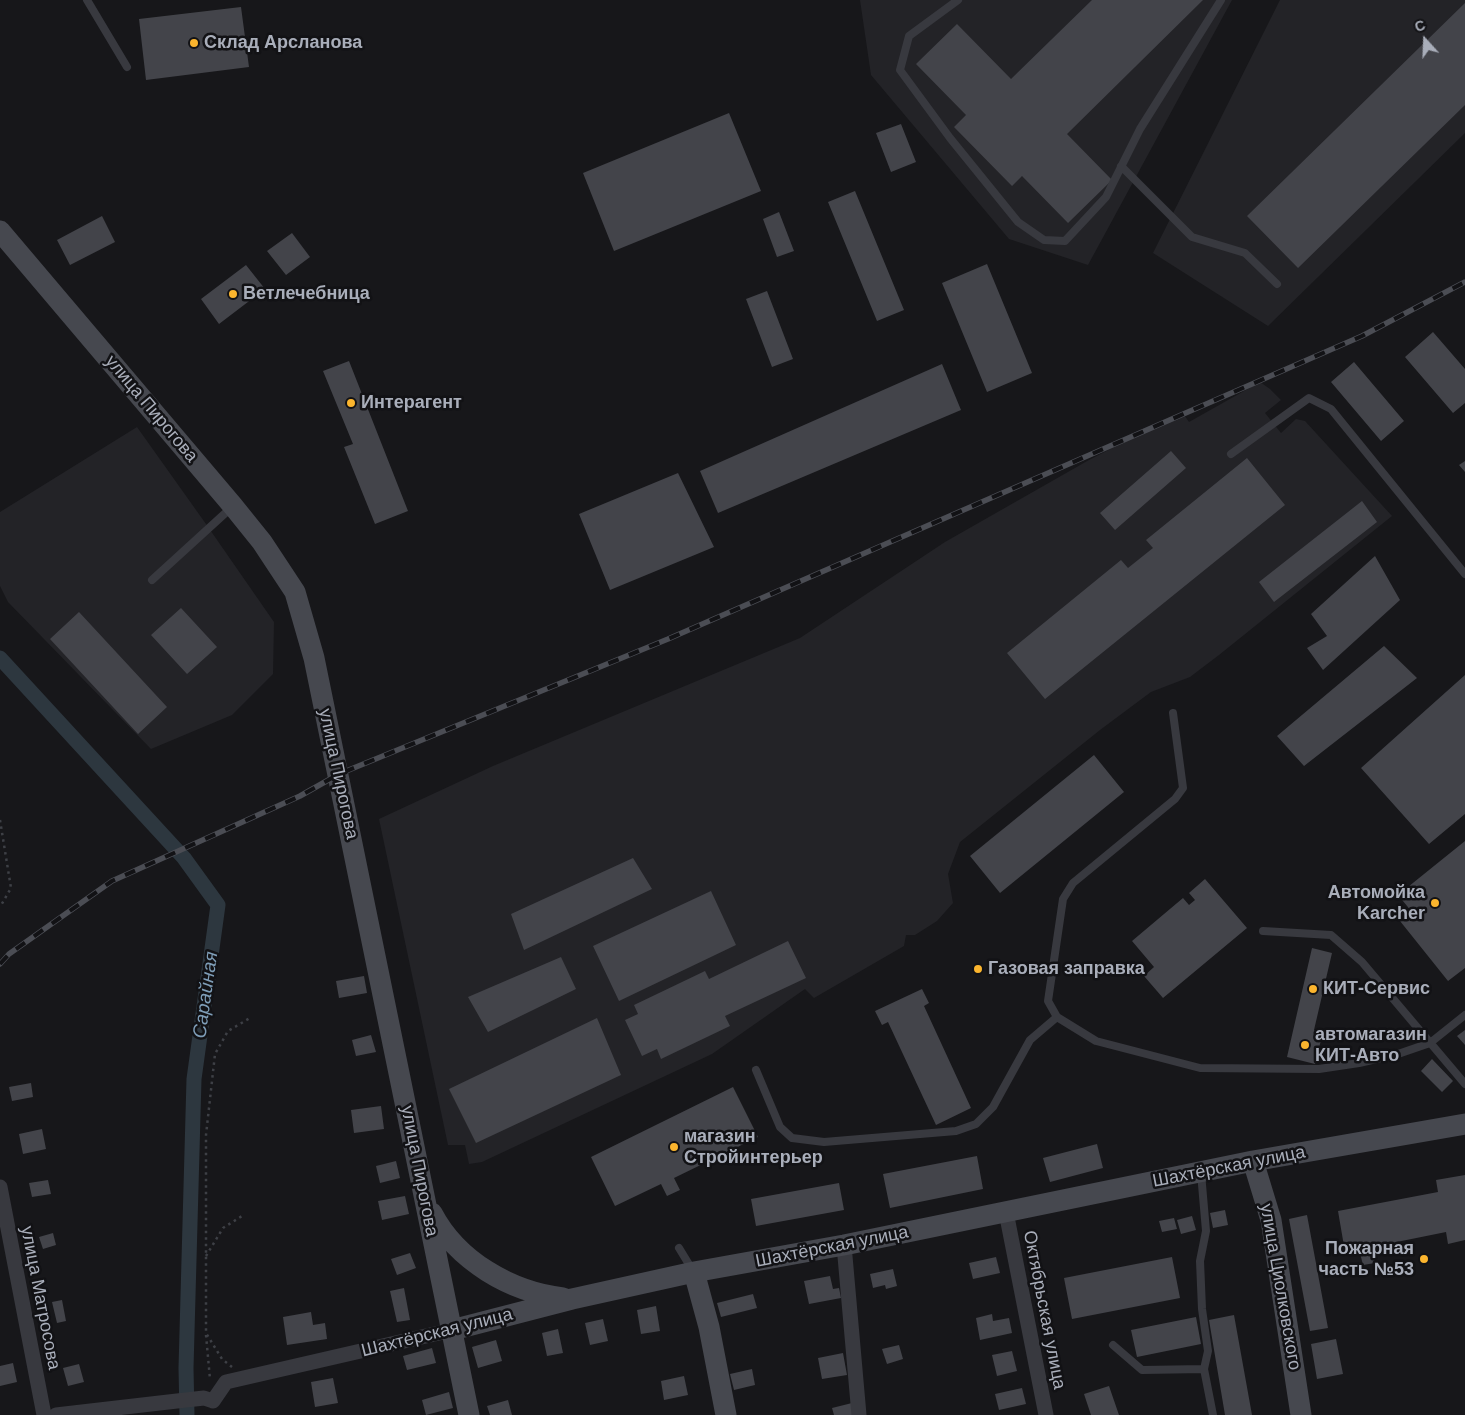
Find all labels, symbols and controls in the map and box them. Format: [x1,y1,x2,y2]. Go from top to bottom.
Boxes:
north arrow [1400,15,1450,65]
text: С [1412,17,1427,35]
place label: Склад Арсланова [204,32,362,54]
marker: Склад Арсланова [188,37,200,49]
place label: Ветлечебница [243,283,370,305]
marker: Ветлечебница [227,288,239,300]
street label: улица Пирогова [100,351,202,467]
place label: Интерагент [361,392,462,414]
marker: Интерагент [345,397,357,409]
street label: улица Пирогова [314,707,362,841]
place label: Автомойка Karcher [1328,882,1425,924]
marker: Автомойка Karcher [1429,897,1441,909]
water label: Сарайная [189,950,223,1040]
place label: Газовая заправка [988,958,1145,980]
marker: Газовая заправка [972,963,984,975]
place label: КИТ-Сервис [1323,978,1430,1000]
marker: КИТ-Сервис [1307,983,1319,995]
place label: автомагазин КИТ-Авто [1315,1024,1427,1066]
marker: автомагазин КИТ-Авто [1299,1039,1311,1051]
street label: улица Пирогова [396,1104,442,1238]
place label: магазин Стройинтерьер [684,1126,823,1168]
marker: магазин Стройинтерьер [668,1141,680,1153]
street label: Шахтёрская улица [1151,1142,1307,1192]
street label: улица Циолковского [1255,1202,1305,1372]
street label: Шахтёрская улица [754,1222,910,1272]
street label: улица Матросова [15,1224,65,1372]
street label: Октябрьская улица [1018,1229,1070,1391]
place label: Пожарная часть №53 [1319,1238,1414,1280]
marker: Пожарная часть №53 [1418,1253,1430,1265]
street label: Шахтёрская улица [359,1304,515,1362]

